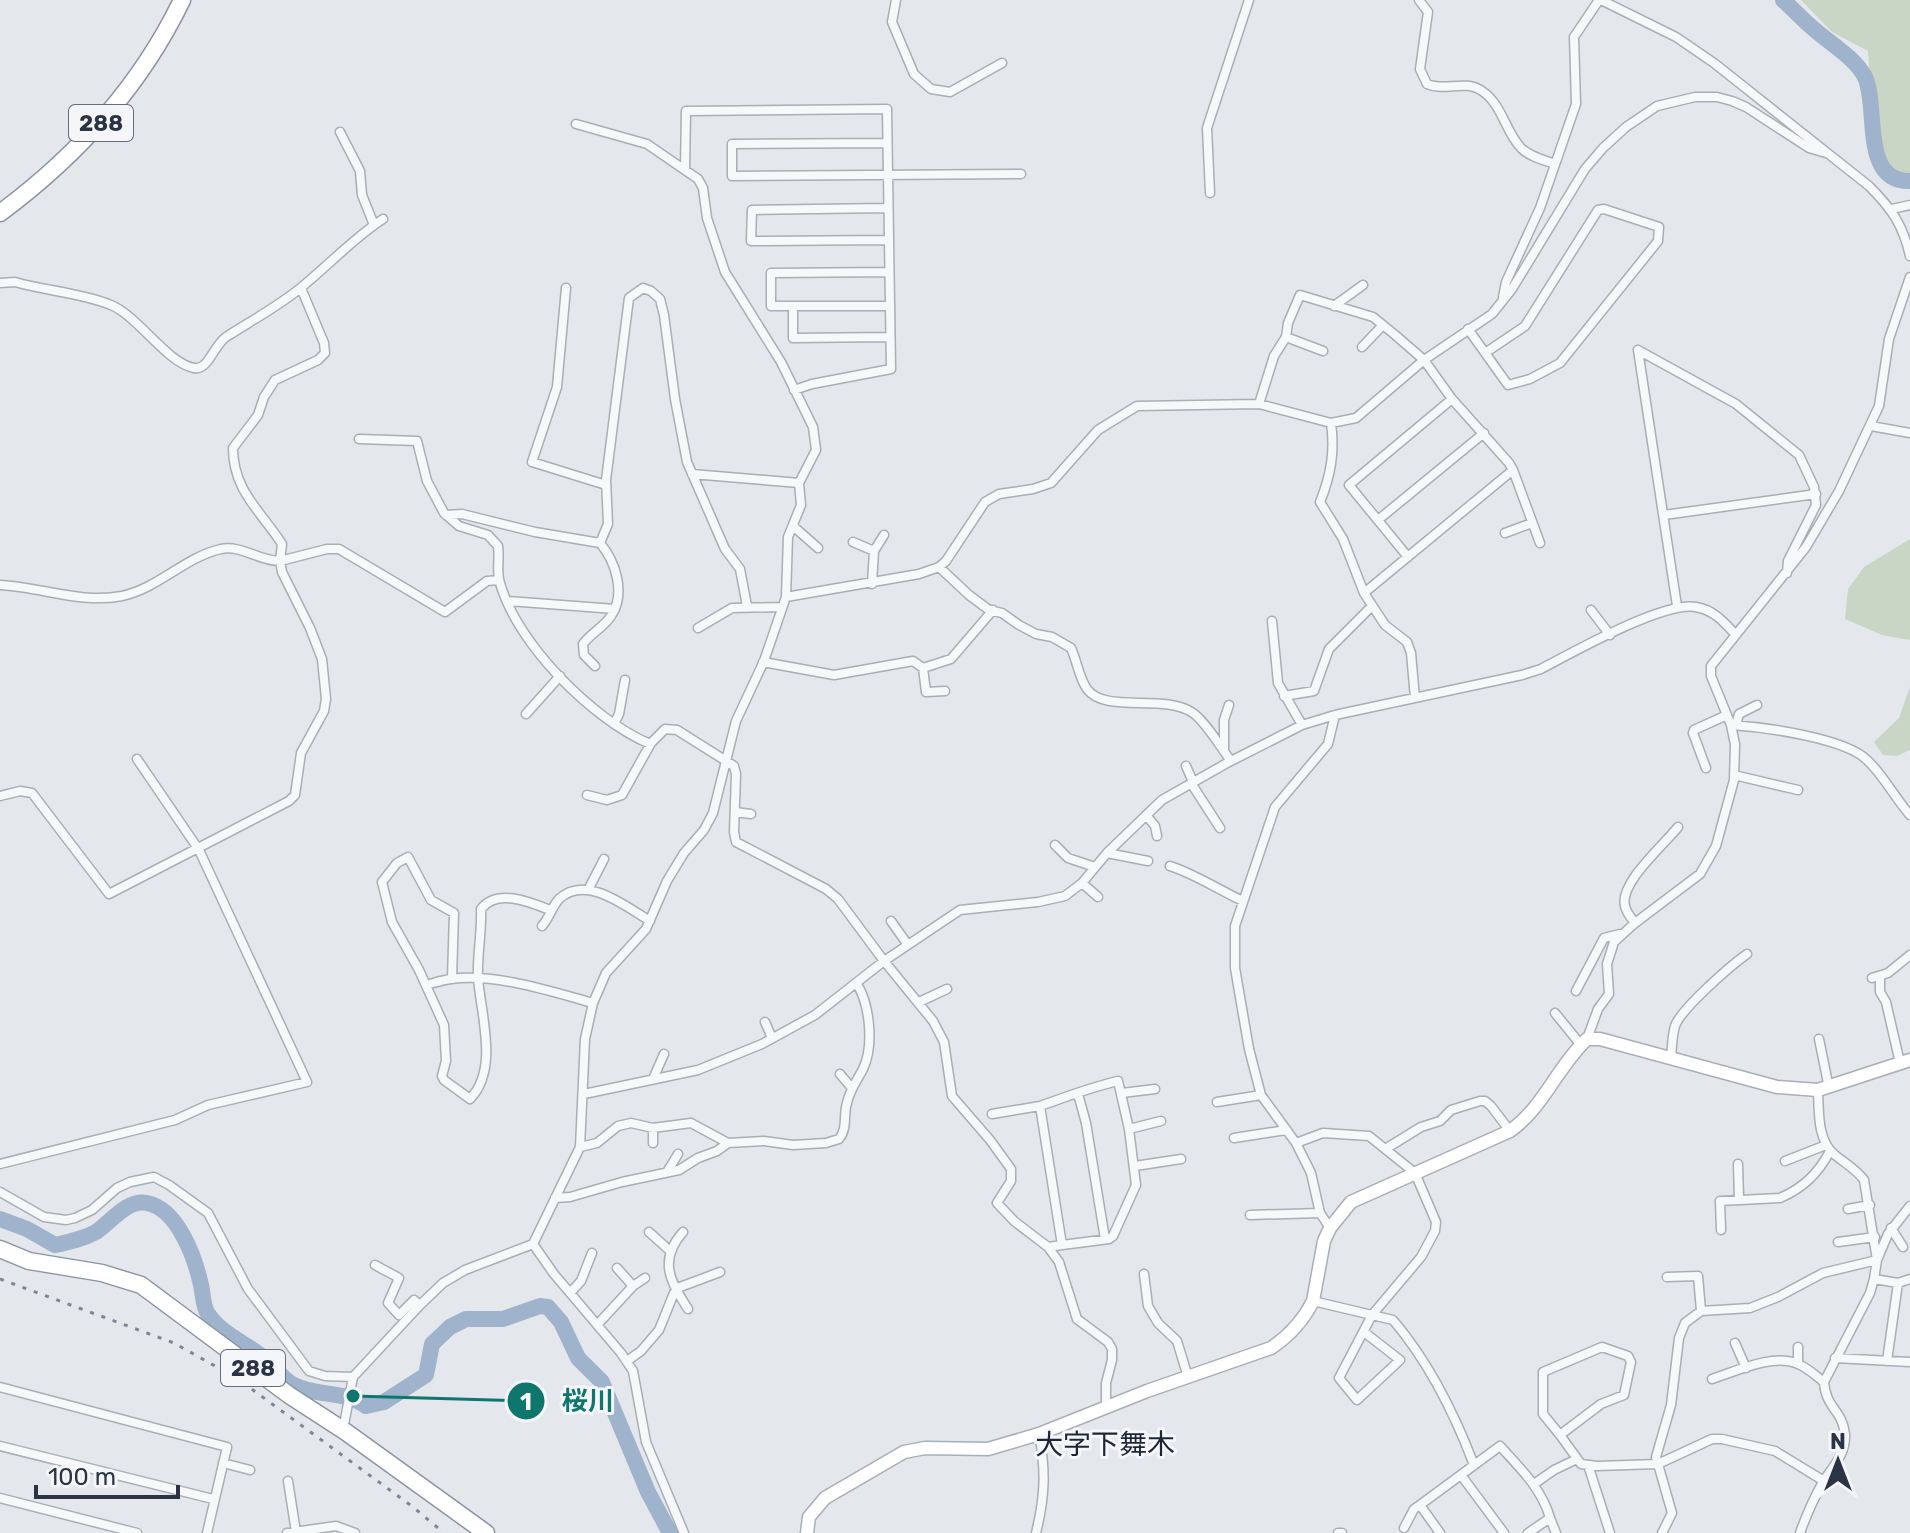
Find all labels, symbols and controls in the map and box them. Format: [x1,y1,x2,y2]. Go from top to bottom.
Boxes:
road number: 288 [69,105,133,141]
road number: 288 [221,1350,285,1386]
callout: 桜川 [506,1376,630,1426]
text: 桜川 [562,1386,614,1417]
text: 1 [520,1388,532,1416]
north arrow [1798,1421,1878,1501]
district label: 大字下舞木 [1035,1428,1175,1461]
text: N [1830,1428,1846,1455]
scale bar [36,1449,178,1499]
text: 100 m [48,1463,116,1491]

